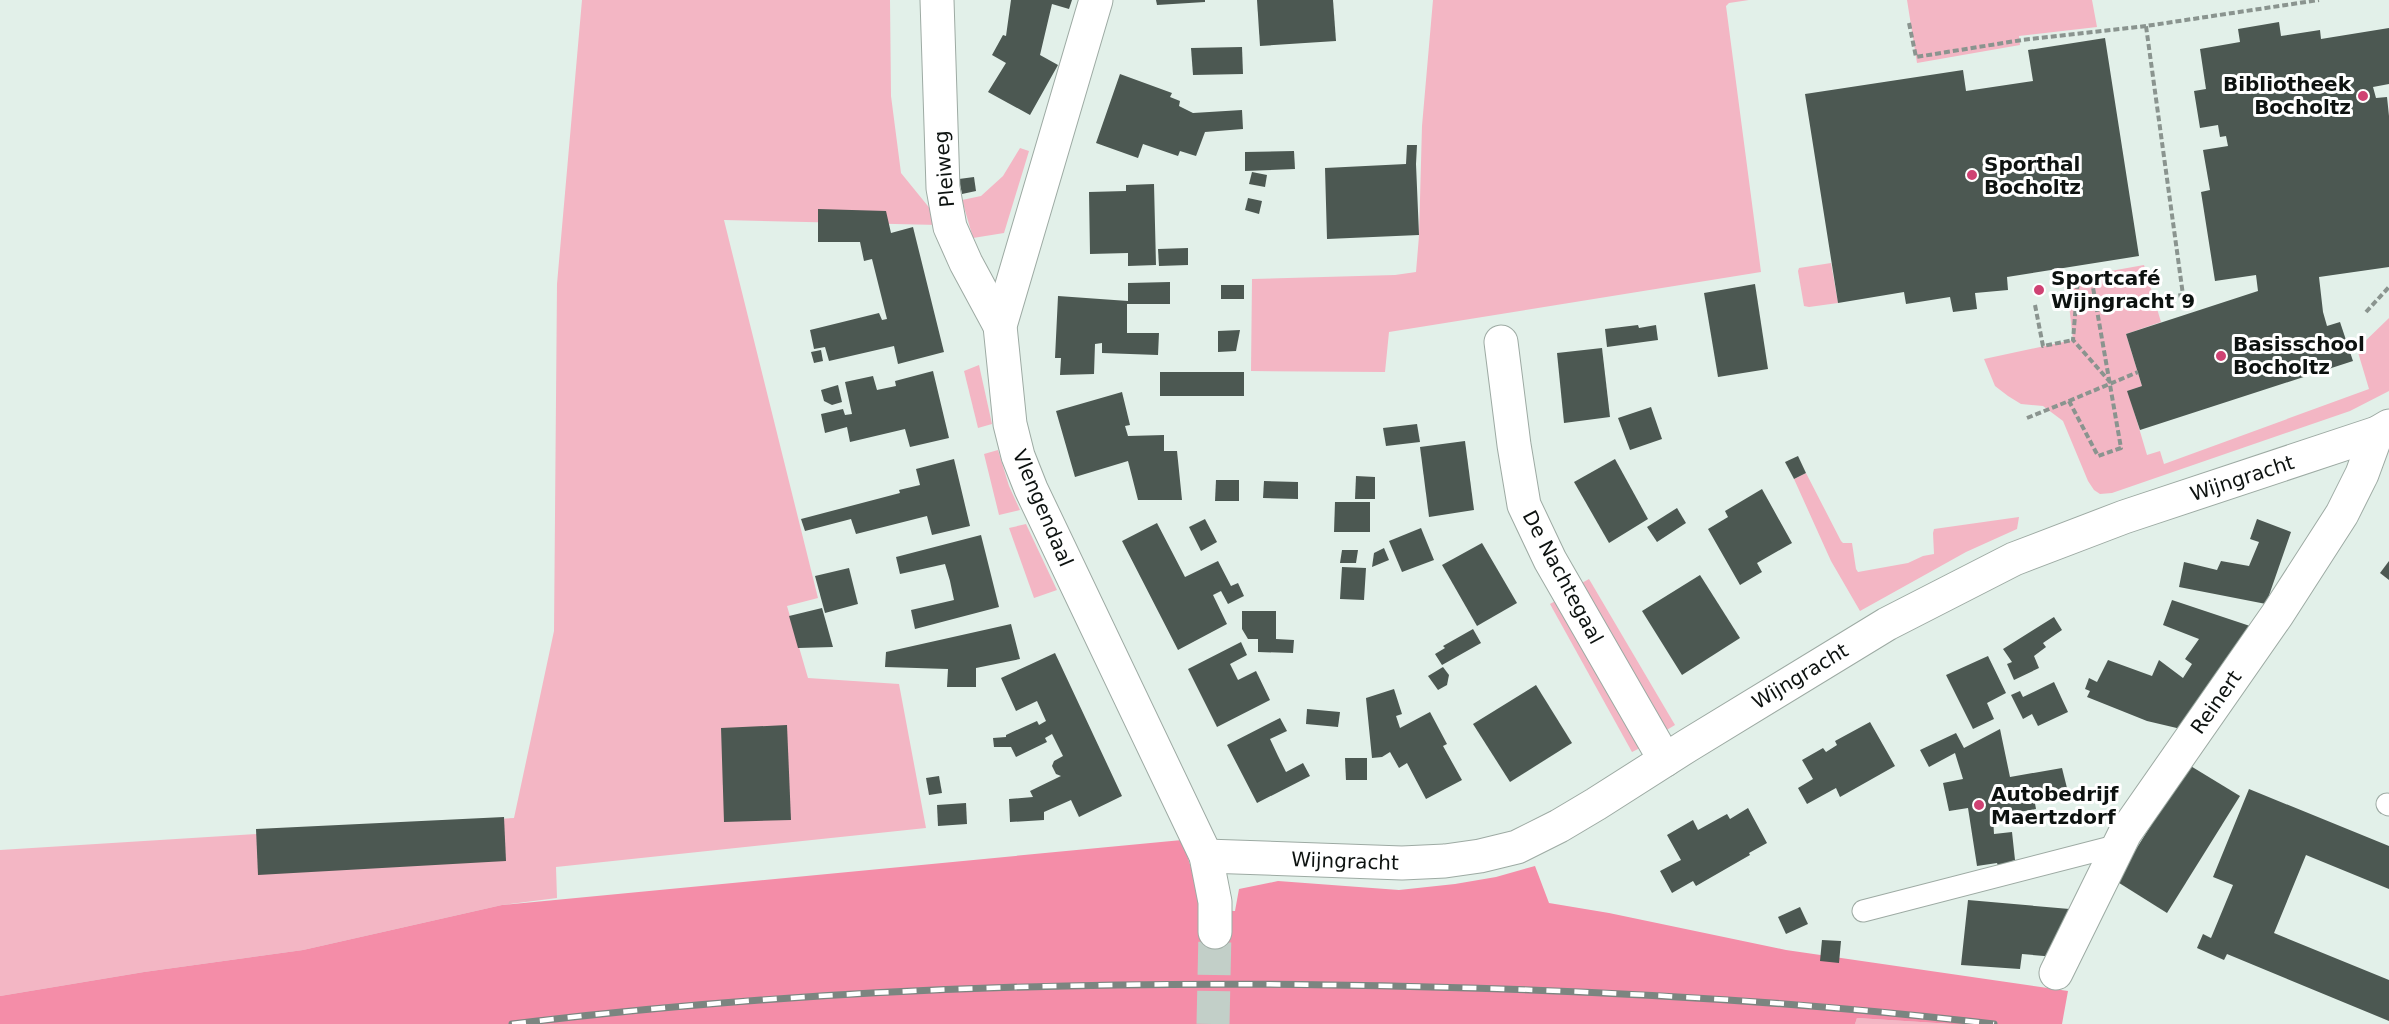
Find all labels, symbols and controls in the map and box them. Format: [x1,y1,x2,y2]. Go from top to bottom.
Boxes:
place label: Bibliotheek Bocholtz [2223,72,2352,119]
marker: Bibliotheek Bocholtz [2356,89,2370,103]
street label: Pleiweg [929,130,959,208]
place label: Sporthal Bocholtz [1984,152,2081,199]
marker: Sporthal Bocholtz [1965,168,1979,182]
place label: Sportcafé Wijngracht 9 [2051,266,2195,313]
marker: Sportcafé Wijngracht 9 [2032,283,2046,297]
place label: Basisschool Bocholtz [2233,332,2365,379]
marker: Basisschool Bocholtz [2214,349,2228,363]
street label: Vlengendaal [1008,446,1078,570]
street label: Wijngracht [2187,450,2297,506]
street label: De Nachtegaal [1518,506,1608,648]
street label: Wijngracht [1748,638,1853,714]
street label: Reinert [2186,666,2247,738]
place label: Autobedrijf Maertzdorf [1991,782,2119,829]
marker: Autobedrijf Maertzdorf [1972,798,1986,812]
street label: Wijngracht [1291,847,1399,875]

